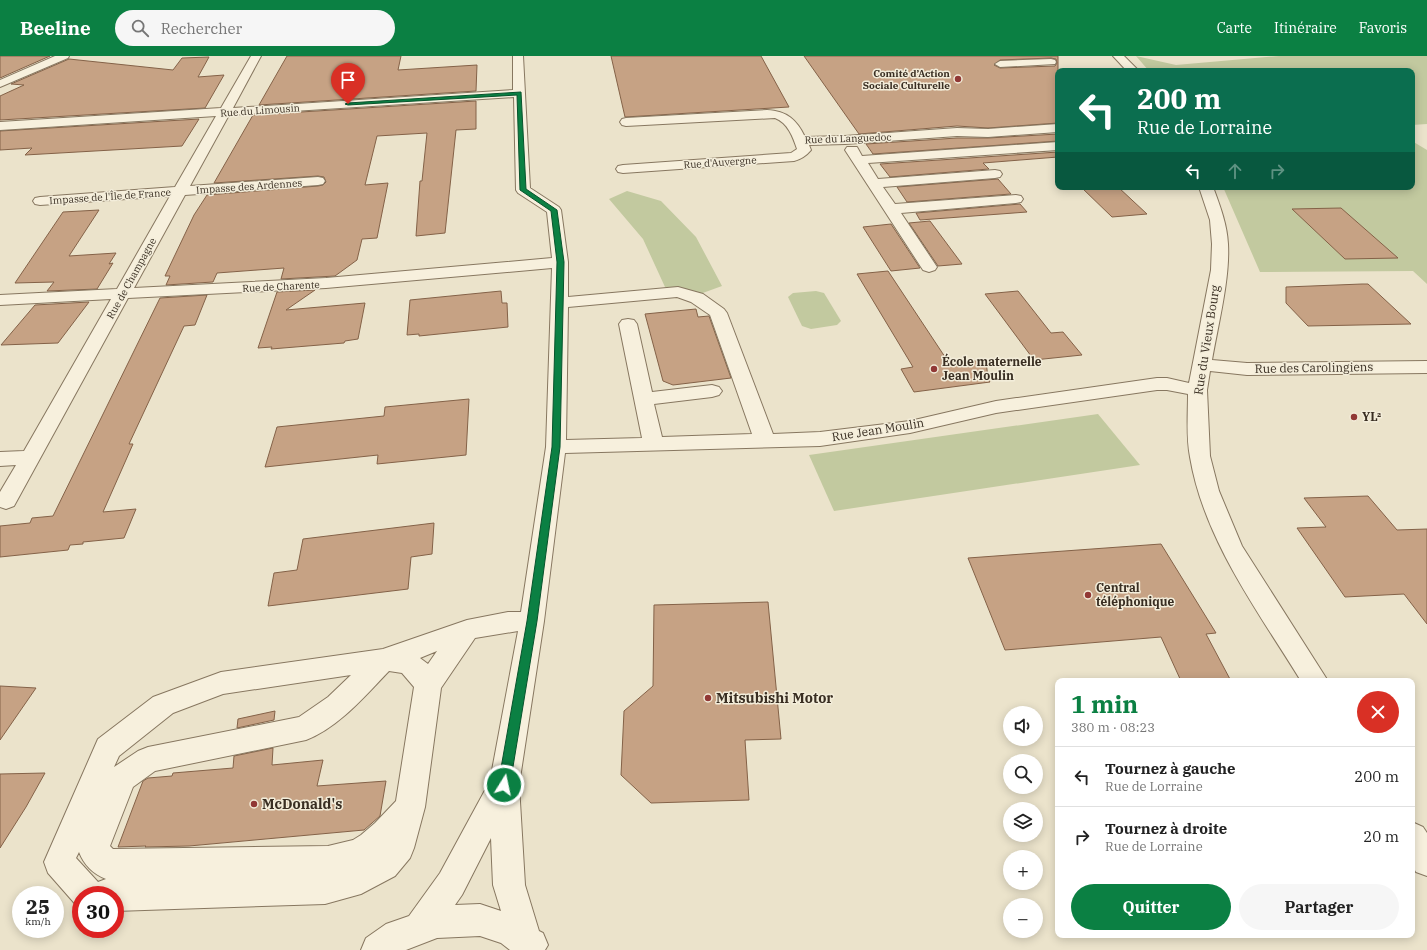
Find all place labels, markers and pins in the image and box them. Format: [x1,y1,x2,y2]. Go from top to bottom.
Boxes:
pin [331,63,365,104]
place label: Comité d’Action Sociale Culturelle [863,67,950,92]
marker: Comité d’Action Sociale Culturelle [953,74,963,84]
place label: École maternelle Jean Moulin [942,353,1042,383]
marker: École maternelle Jean Moulin [929,364,939,374]
place label: YL² [1362,409,1381,424]
marker: YL² [1349,412,1359,422]
place label: Central téléphonique [1096,580,1175,609]
marker: Central téléphonique [1083,590,1093,600]
place label: Mitsubishi Motor [716,689,833,707]
marker: Mitsubishi Motor [703,693,713,703]
place label: McDonald's [262,795,342,813]
marker: McDonald's [249,799,259,809]

